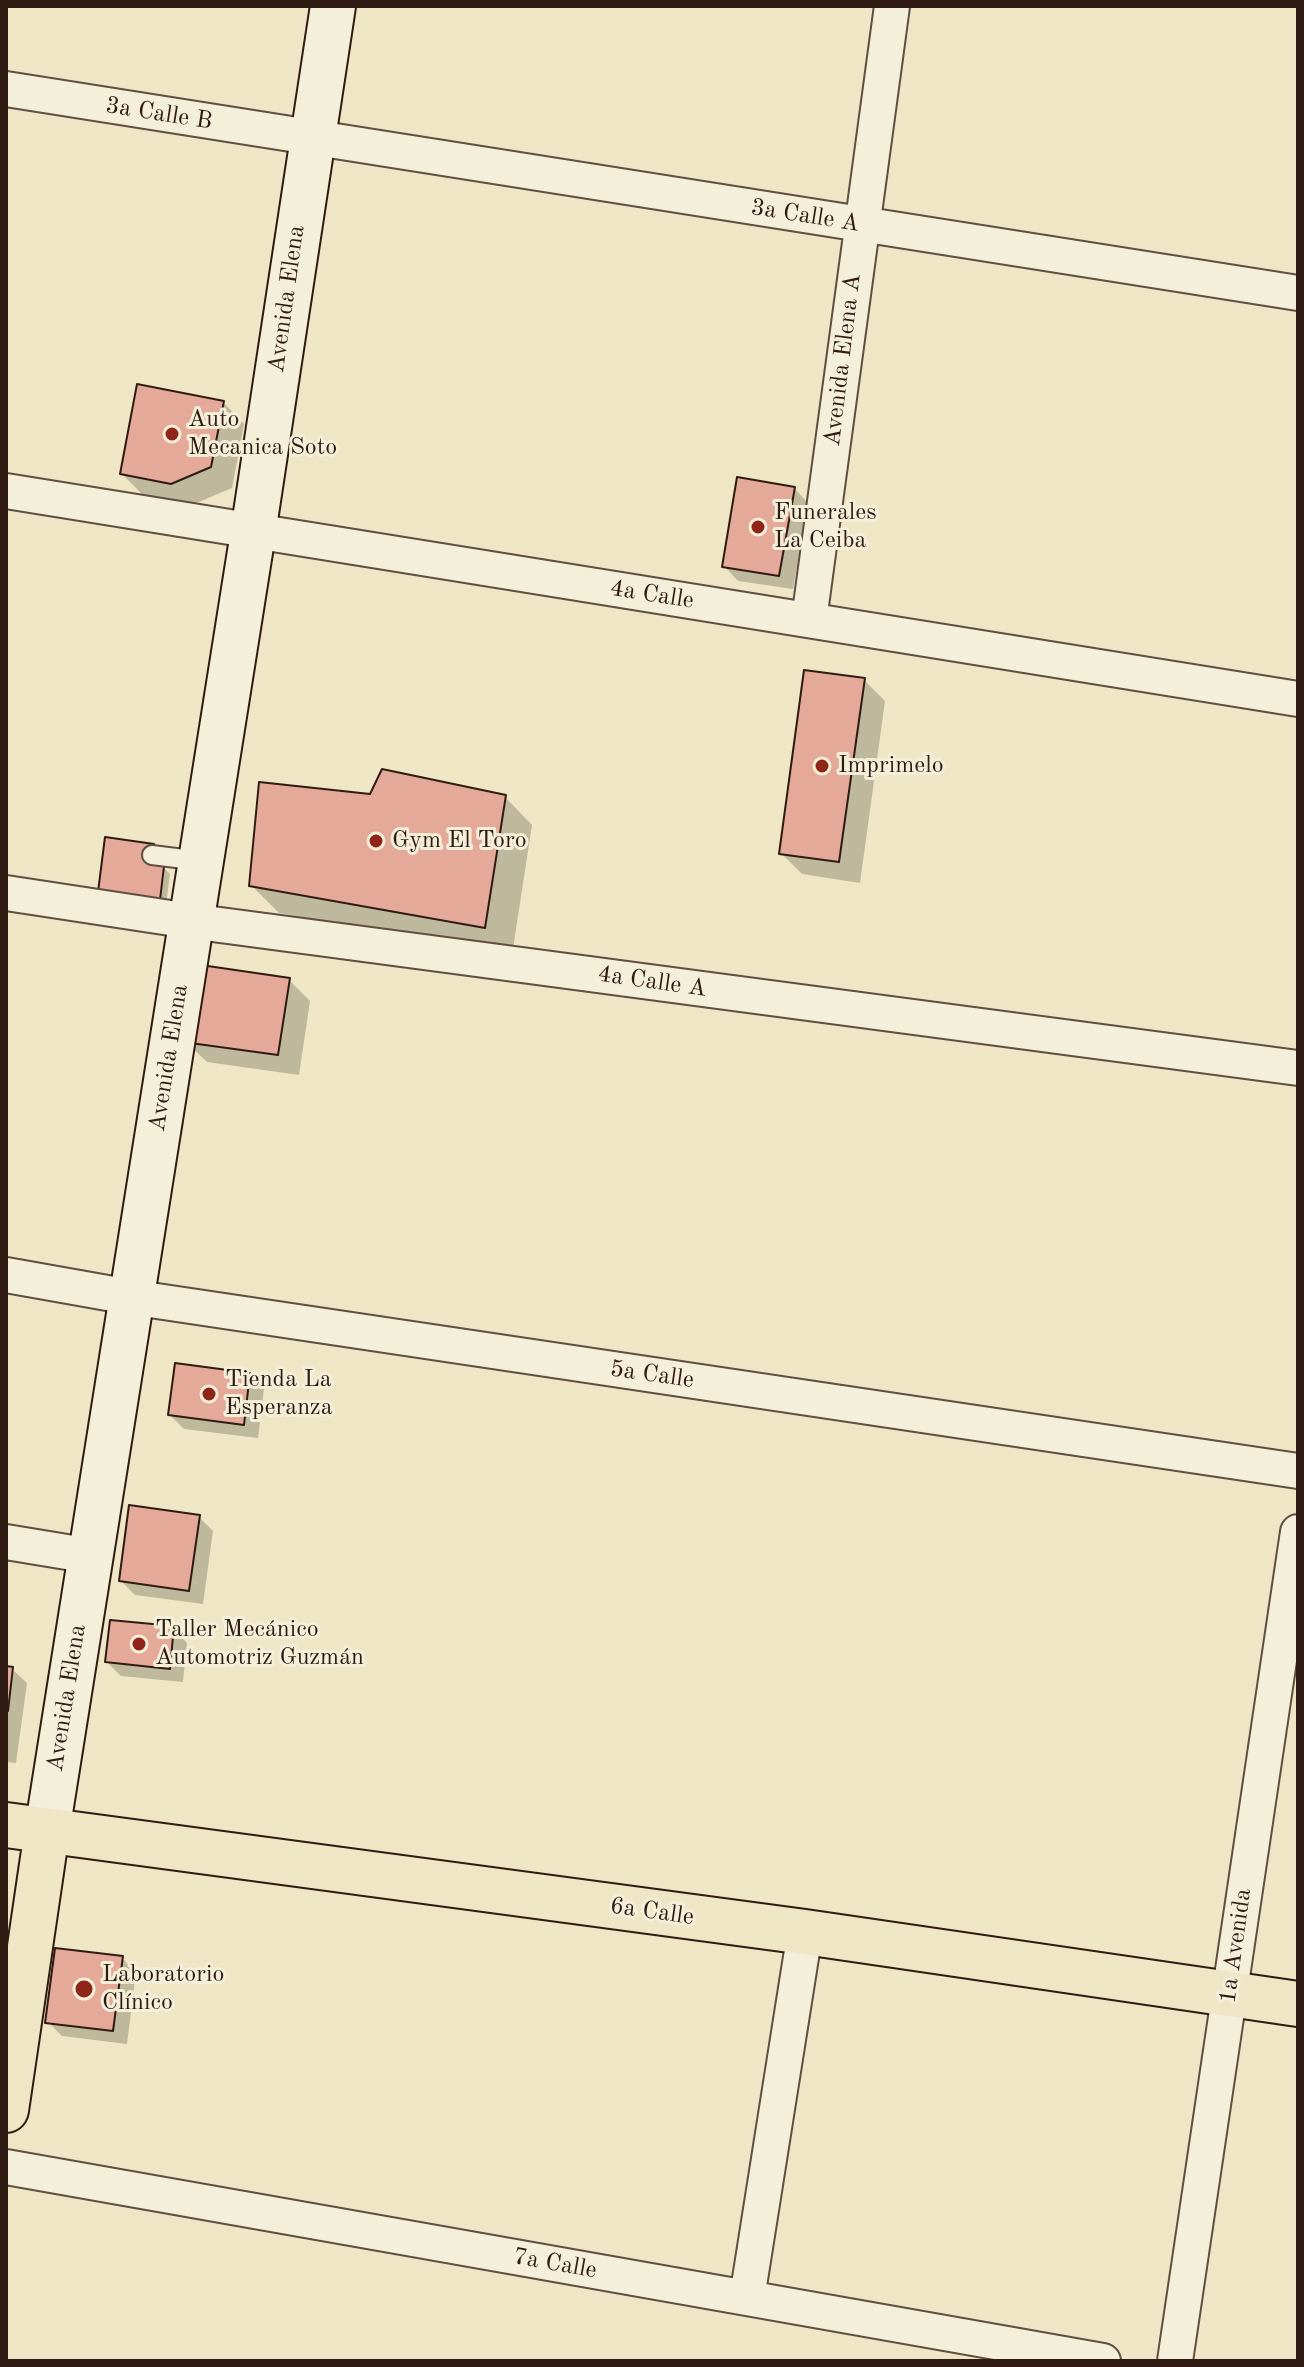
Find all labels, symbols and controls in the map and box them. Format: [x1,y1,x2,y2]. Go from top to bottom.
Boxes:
street label: 3a Calle B [104,91,214,137]
street label: 3a Calle A [749,193,861,239]
street label: Avenida Elena [262,223,312,375]
street label: Avenida Elena A [818,272,868,448]
place label: Auto Mecanica Soto [188,406,337,462]
marker: Auto Mecanica Soto [163,425,181,443]
place label: Funerales La Ceiba [774,499,877,555]
marker: Funerales La Ceiba [749,518,767,536]
street label: 4a Calle [608,574,696,616]
place label: Imprimelo [838,752,944,780]
marker: Imprimelo [813,757,831,775]
place label: Gym El Toro [392,827,527,855]
marker: Gym El Toro [367,832,385,850]
street label: 4a Calle A [596,960,708,1004]
street label: Avenida Elena [143,982,195,1134]
street label: 5a Calle [608,1355,696,1395]
place label: Tienda La Esperanza [225,1366,333,1422]
marker: Tienda La Esperanza [200,1385,218,1403]
place label: Taller Mecánico Automotriz Guzmán [155,1616,364,1672]
street label: Avenida Elena [41,1622,93,1774]
marker: Taller Mecánico Automotriz Guzmán [130,1635,148,1653]
street label: 1a Avenida [1214,1887,1258,2005]
street label: 6a Calle [608,1892,696,1932]
place label: Laboratorio Clínico [102,1961,224,2017]
marker: Laboratorio Clínico [73,1978,95,2000]
street label: 7a Calle [511,2242,599,2286]

